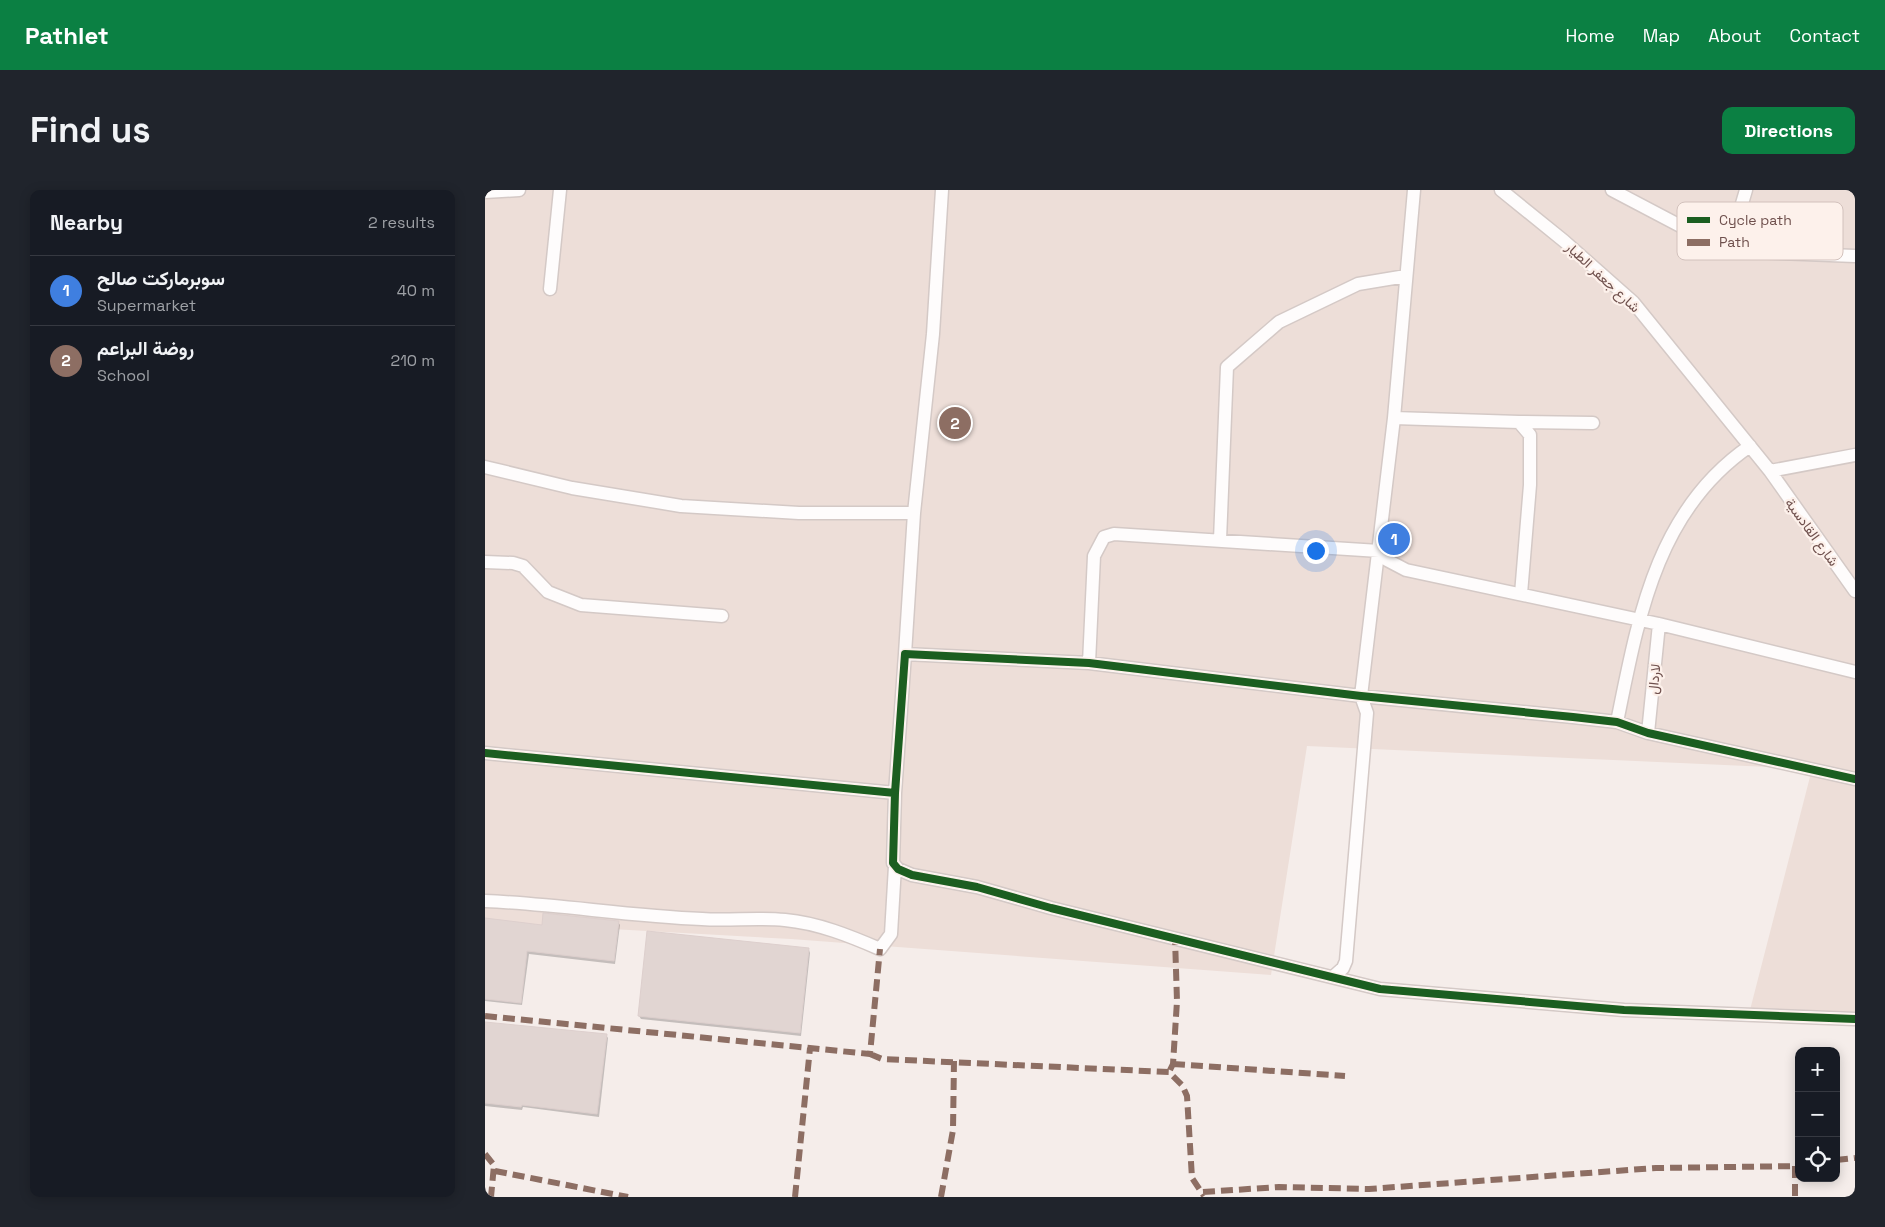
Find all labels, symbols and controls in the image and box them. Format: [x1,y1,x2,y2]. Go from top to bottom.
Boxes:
text: Pathlet [25,20,109,51]
text: Home [1566,24,1615,47]
text: Map [1643,24,1680,47]
text: About [1708,24,1762,47]
text: Contact [1790,24,1860,47]
button: Directions [1722,107,1855,154]
text: Find us [30,108,151,152]
legend [1677,202,1843,260]
text: Nearby [50,209,123,236]
text: Cycle path [1719,211,1792,229]
text: 2 results [368,212,435,233]
text: Path [1719,233,1750,251]
street label: شارع جعفر الطيار [1560,237,1644,318]
text: سوبرماركت صالح [97,266,225,291]
text: 1 [62,280,70,301]
text: 40 m [397,280,435,301]
text: Supermarket [97,295,196,316]
text: روضة البراعم [97,336,194,361]
text: 2 [61,350,71,371]
text: 210 m [391,350,435,371]
text: School [97,365,150,386]
pin: 2 [939,404,971,442]
street label: شارع القادسية [1780,494,1843,571]
pin: 1 [1378,520,1410,558]
your location [1303,538,1329,564]
street label: لاردال [1643,663,1666,695]
map controls [1795,1047,1840,1182]
button: + [1795,1047,1840,1092]
button: − [1795,1092,1840,1137]
button: locate [1795,1137,1840,1182]

